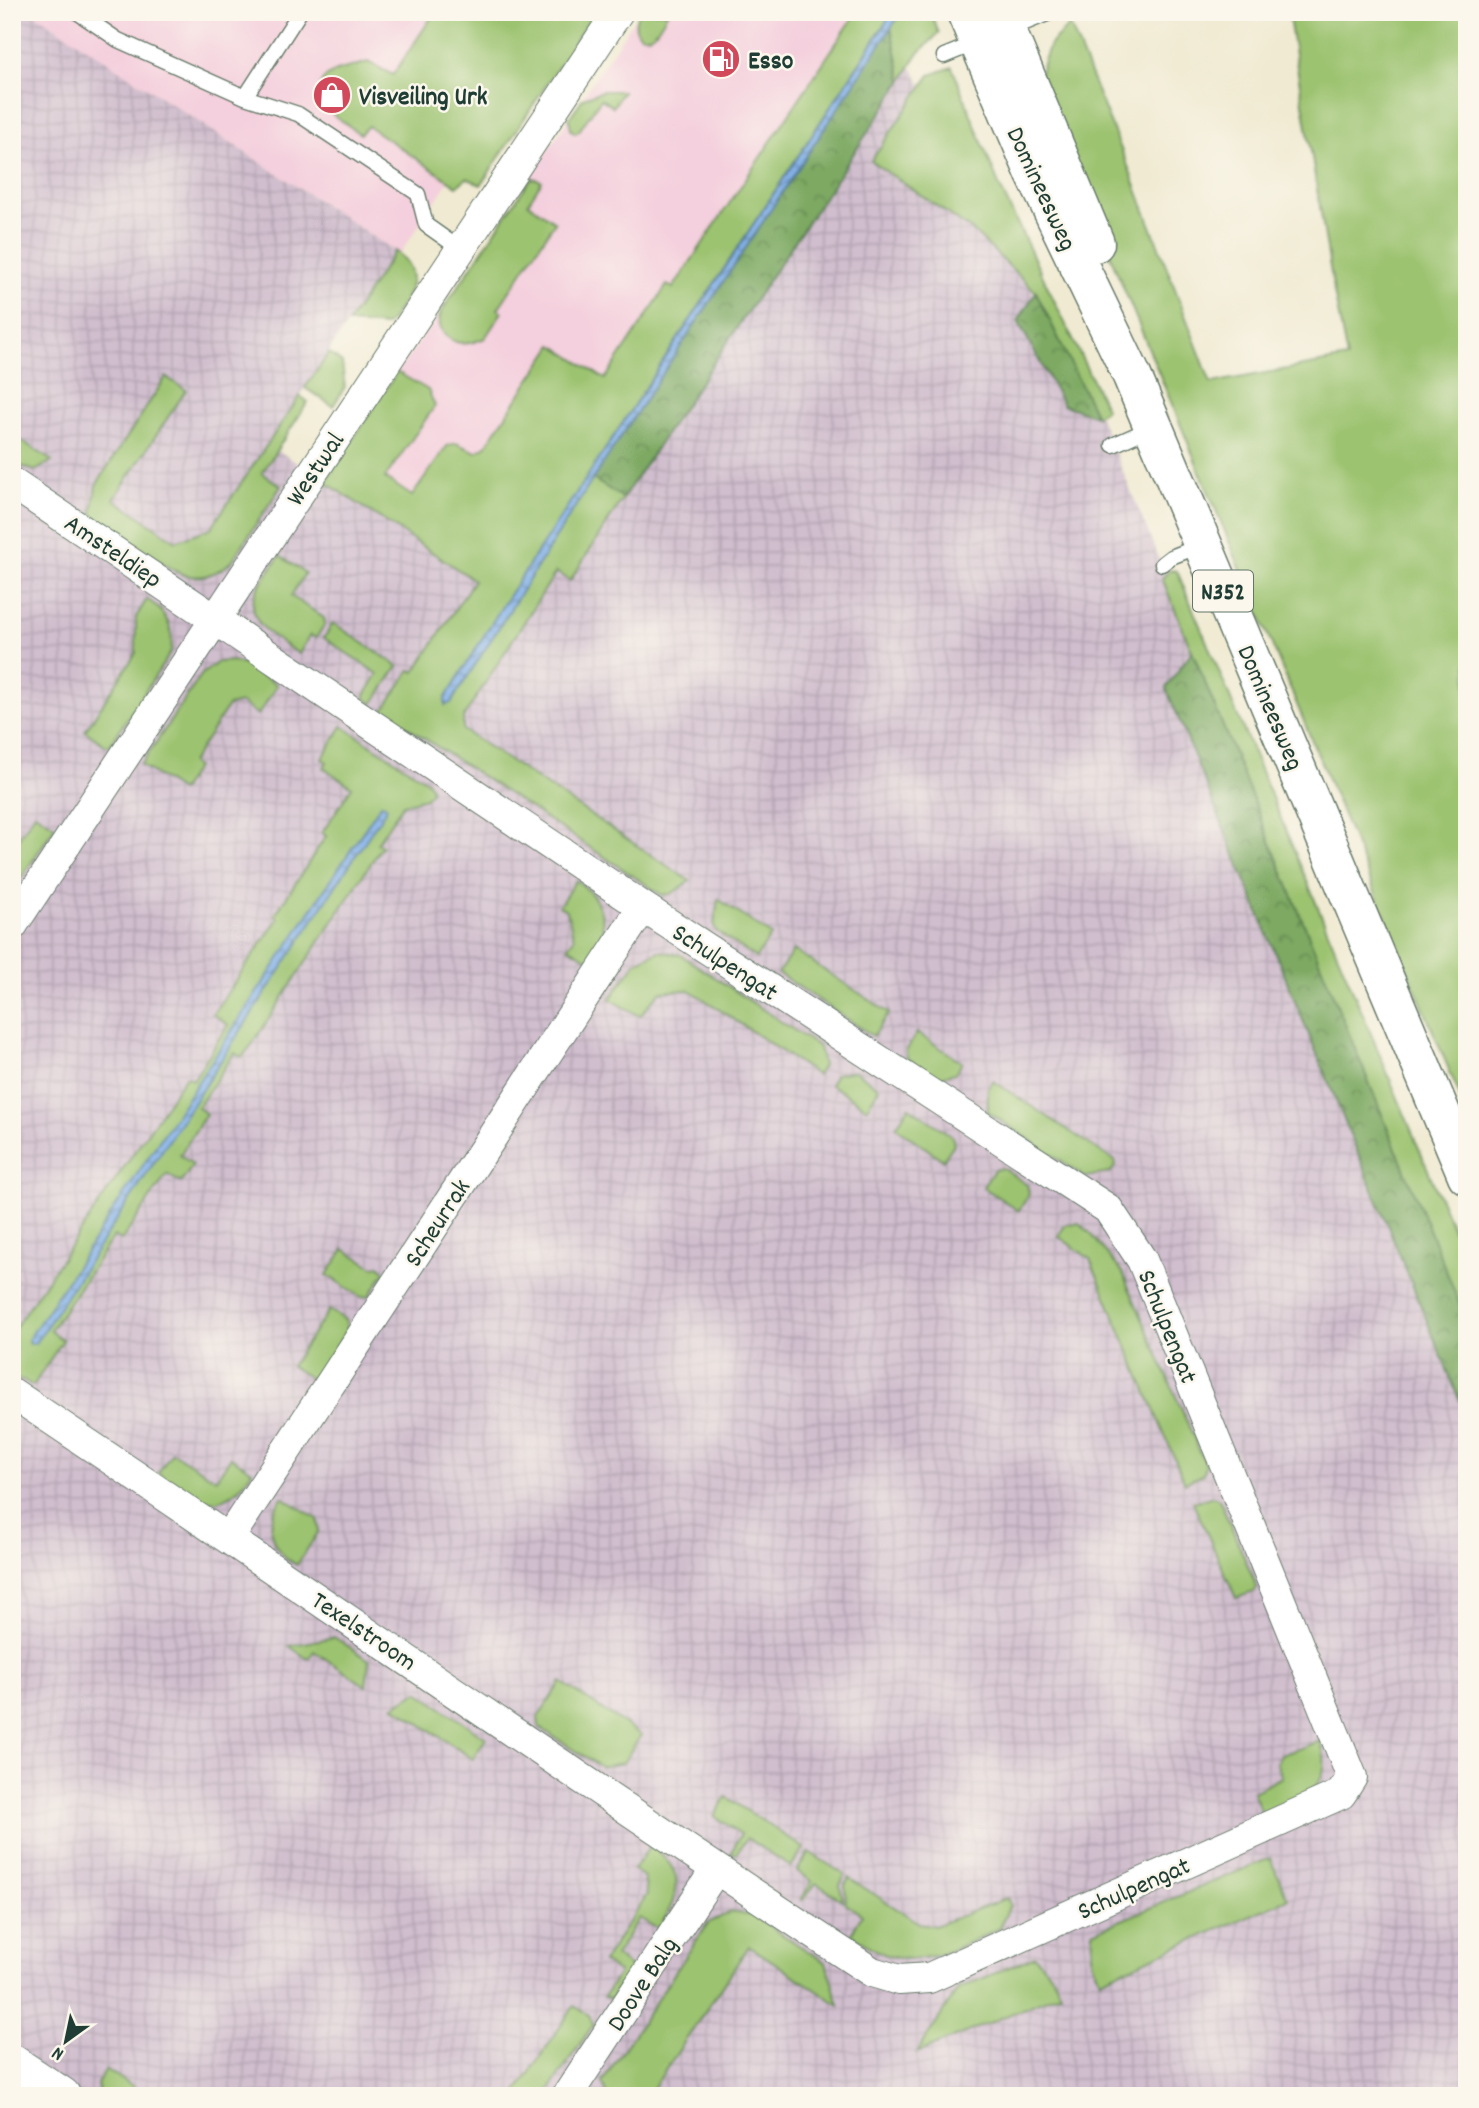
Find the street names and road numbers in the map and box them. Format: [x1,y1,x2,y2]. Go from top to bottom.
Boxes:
street label: Domineesweg [995,121,1085,258]
street label: Westwal [279,426,355,514]
street label: Amsteldiep [56,507,168,599]
road number: N352 [1193,570,1253,612]
street label: Domineesweg [1226,640,1312,777]
street label: Schulpengat [664,916,785,1012]
street label: Scheurrak [397,1172,481,1275]
street label: Schulpengat [1126,1265,1206,1390]
street label: Texelstroom [303,1584,423,1682]
street label: Schulpengat [1072,1849,1197,1931]
street label: Doove Balg [599,1930,689,2040]

